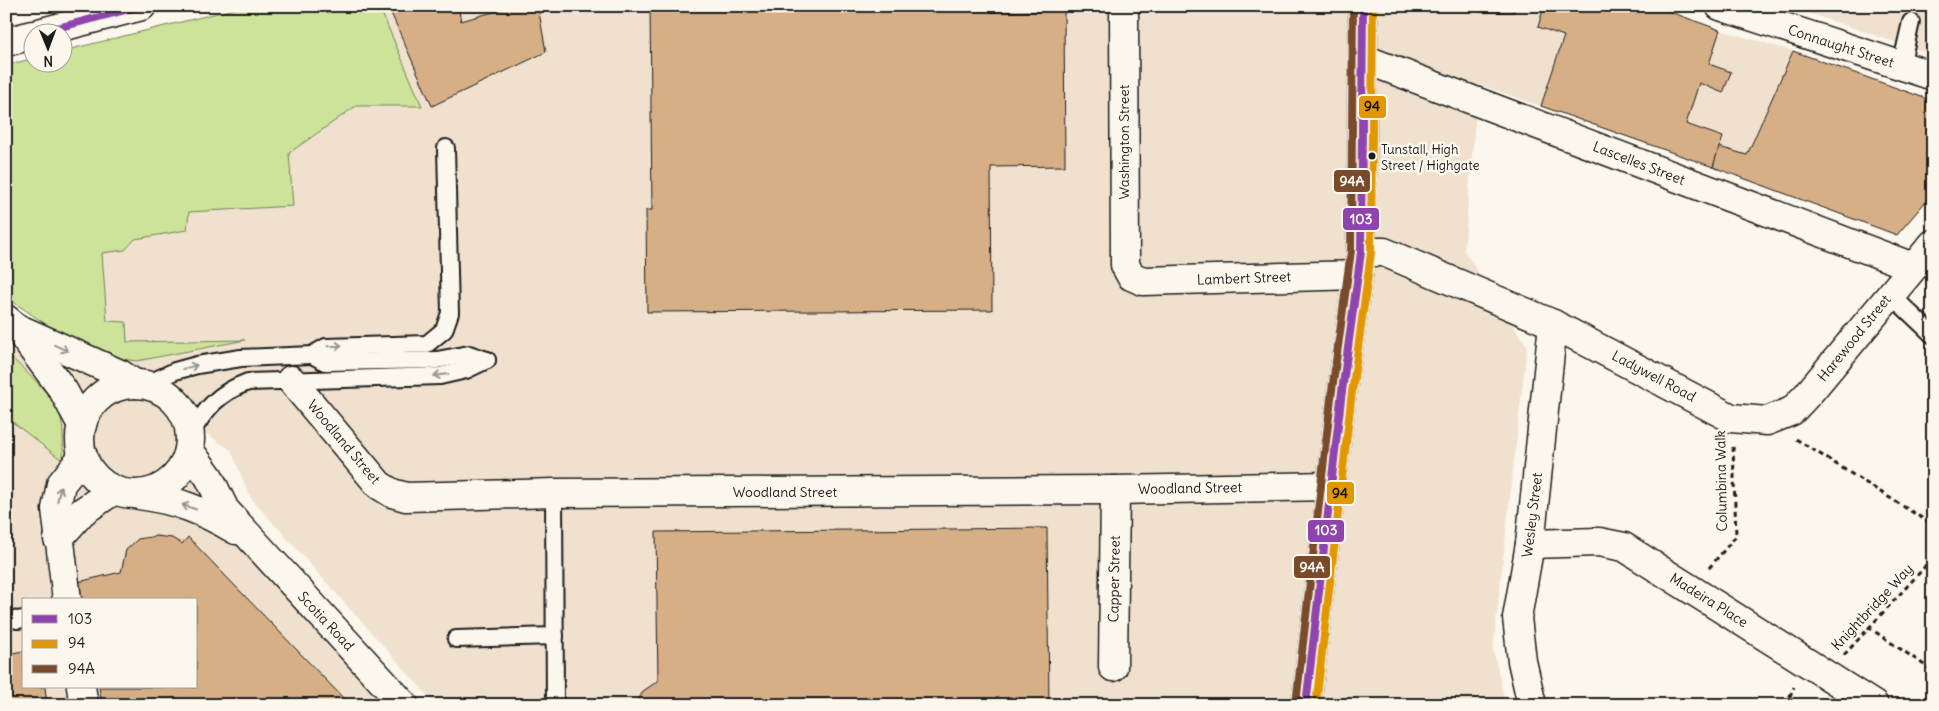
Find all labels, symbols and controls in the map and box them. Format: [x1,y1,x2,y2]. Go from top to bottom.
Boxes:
street label: Connaught Street [1786,20,1897,72]
north arrow [22,22,72,72]
text: N [43,52,53,70]
street label: Washington Street [1115,84,1133,200]
line badge: 94 [1358,95,1387,119]
text: 94 [1364,97,1380,115]
street label: Lascelles Street [1590,137,1688,189]
place label: Tunstall, High Street / Highgate [1381,141,1480,174]
marker: Tunstall, High Street / Highgate [1367,151,1377,161]
line badge: 94A [1333,169,1371,193]
text: 94A [1339,172,1365,190]
line badge: 103 [1342,207,1380,231]
text: 103 [1350,210,1372,228]
street label: Lambert Street [1197,267,1292,289]
street label: Harewood Street [1813,291,1895,385]
one-way arrow [327,342,343,351]
one-way arrow [53,344,68,354]
street label: Ladywell Road [1609,346,1699,406]
one-way arrow [182,362,198,371]
one-way arrow [434,370,450,380]
street label: Woodland Street [304,396,385,488]
street label: Columbina Walk [1711,430,1731,532]
street label: Wesley Street [1518,471,1546,559]
street label: Woodland Street [1138,478,1243,498]
line badge: 94 [1326,481,1355,505]
street label: Woodland Street [733,483,837,501]
text: 94 [1332,484,1348,502]
one-way arrow [55,486,64,502]
one-way arrow [182,501,198,511]
line badge: 103 [1307,519,1345,543]
text: 103 [1315,521,1337,539]
street label: Capper Street [1104,535,1124,623]
line badge: 94A [1293,555,1331,579]
text: 94A [1299,558,1325,576]
street label: Knightbridge Way [1827,560,1917,654]
street label: Madeira Place [1667,569,1751,631]
street label: Scotia Road [294,588,358,654]
legend [22,598,198,688]
text: 103 [68,609,92,628]
text: 94 [68,633,86,652]
text: 94A [68,659,95,678]

